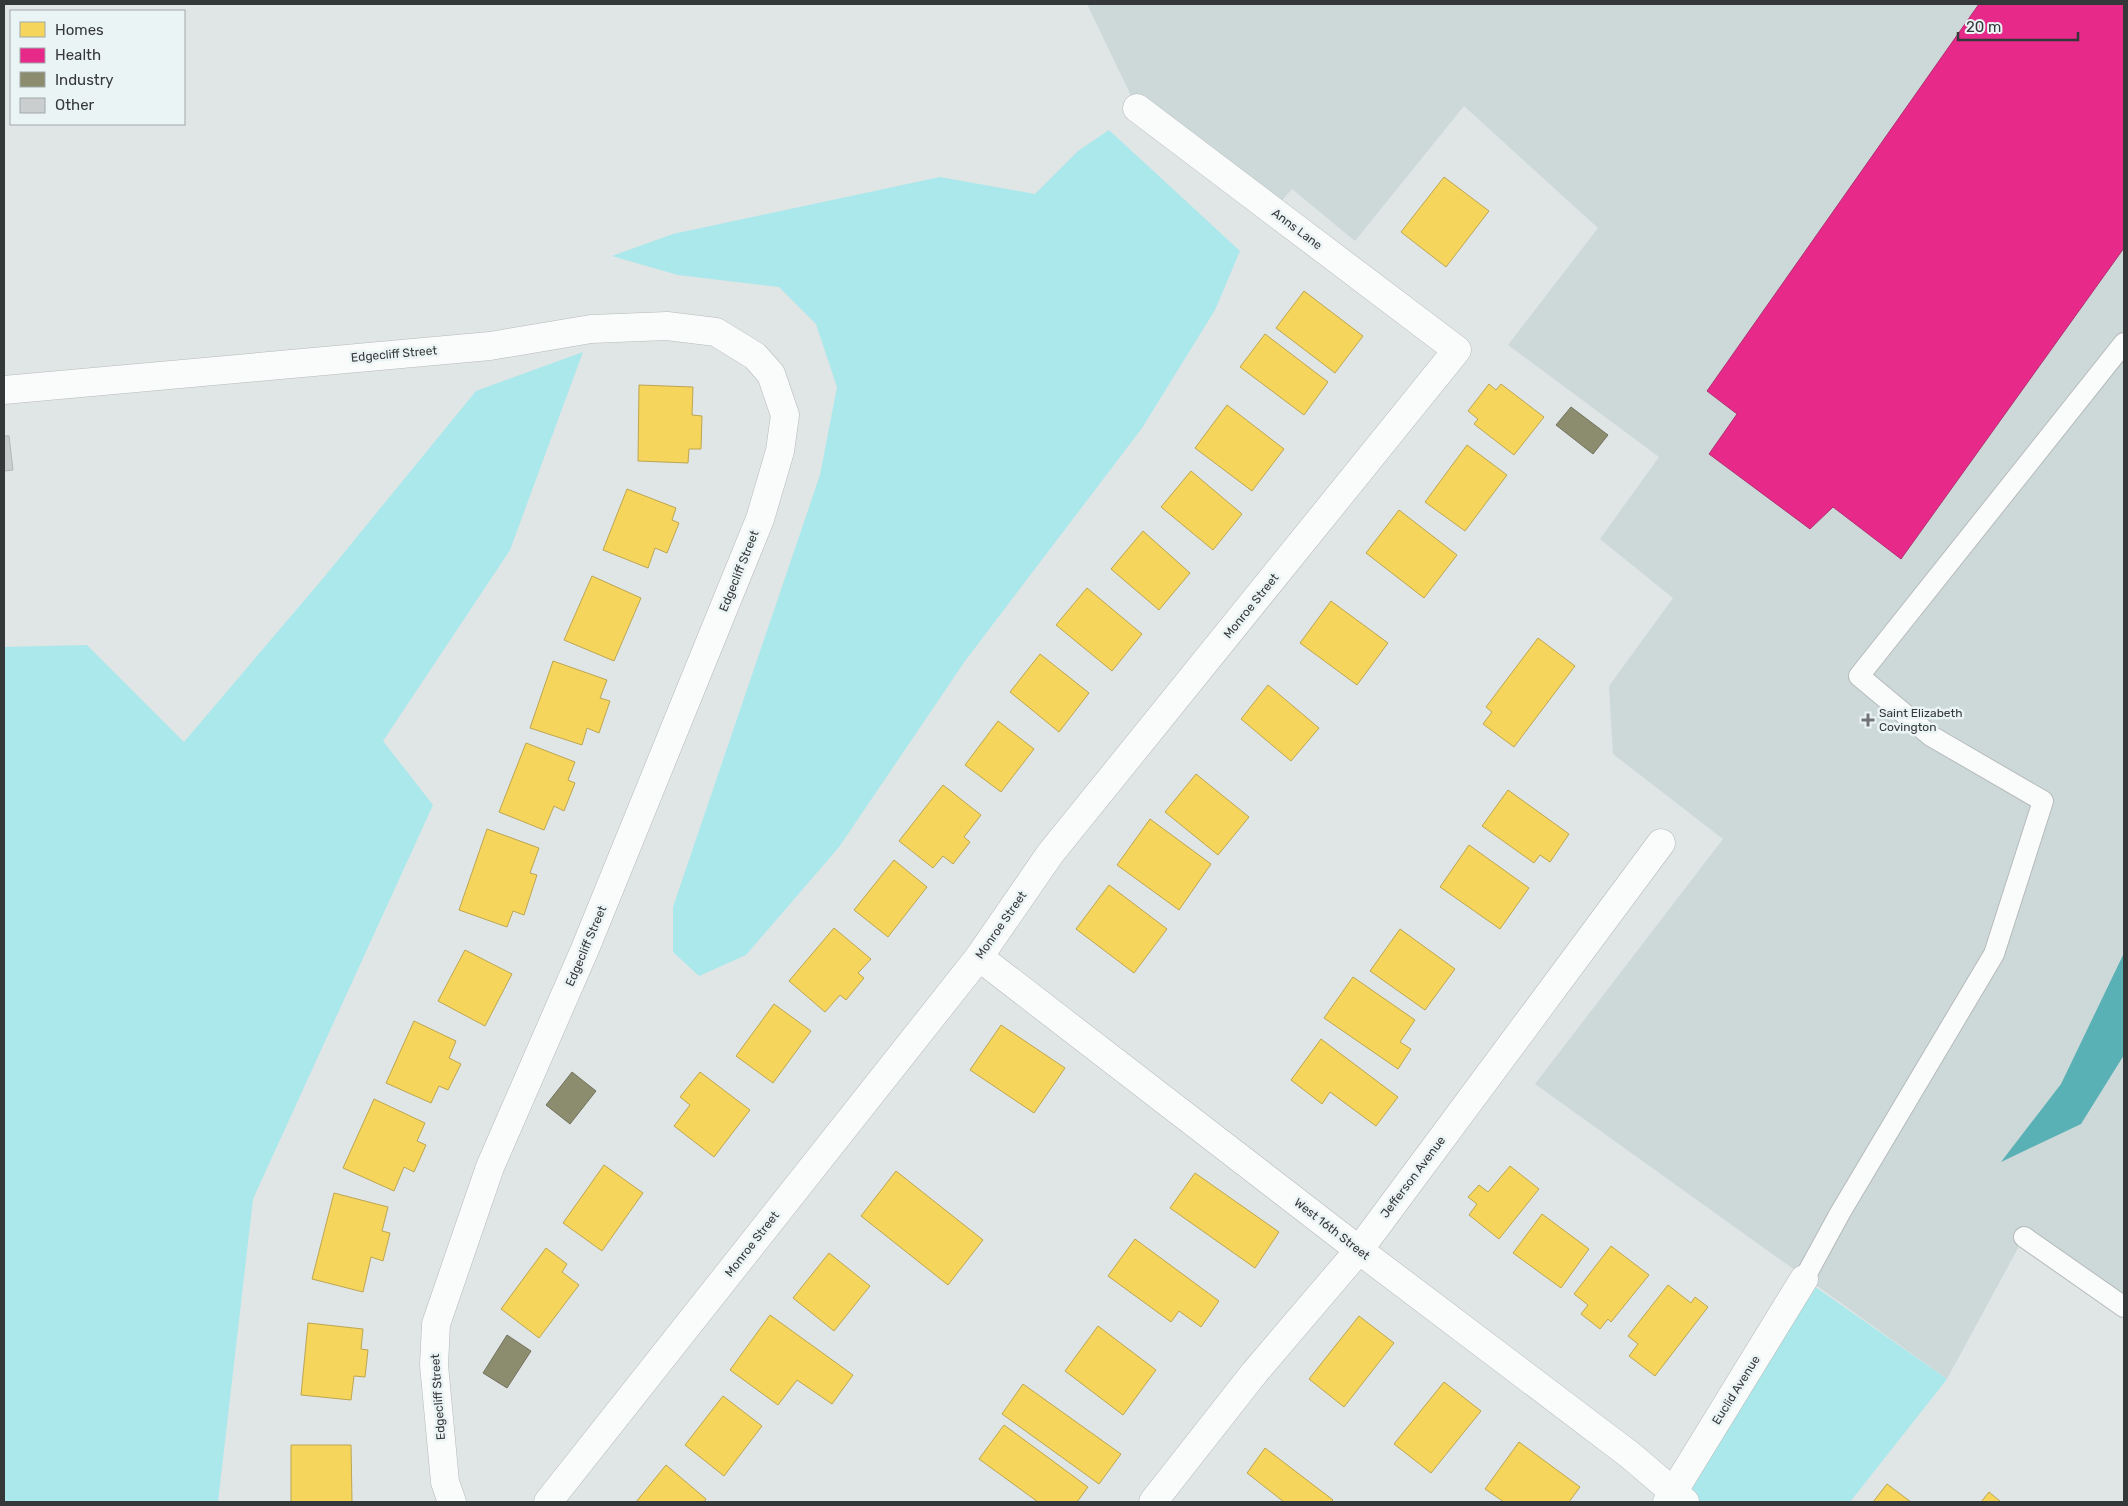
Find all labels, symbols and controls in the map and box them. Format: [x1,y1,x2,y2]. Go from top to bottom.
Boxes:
legend [10,10,185,125]
scale bar [1958,10,2078,42]
text: 20 m [1966,18,2001,36]
text: Homes [55,21,104,39]
text: Health [55,46,101,64]
text: Industry [55,71,114,89]
text: Other [55,96,95,114]
street label: Anns Lane [1269,206,1325,253]
street label: Edgecliff Street [350,343,438,365]
street label: Edgecliff Street [716,528,762,614]
street label: Monroe Street [1221,571,1282,641]
place label: Saint Elizabeth Covington [1879,706,1962,734]
marker: Saint Elizabeth Covington [1861,713,1875,727]
street label: Monroe Street [973,888,1030,962]
street label: Edgecliff Street [563,903,609,988]
street label: Jefferson Avenue [1378,1133,1448,1221]
street label: West 16th Street [1292,1195,1373,1263]
street label: Monroe Street [722,1208,782,1280]
street label: Edgecliff Street [428,1353,448,1441]
street label: Euclid Avenue [1709,1353,1763,1427]

